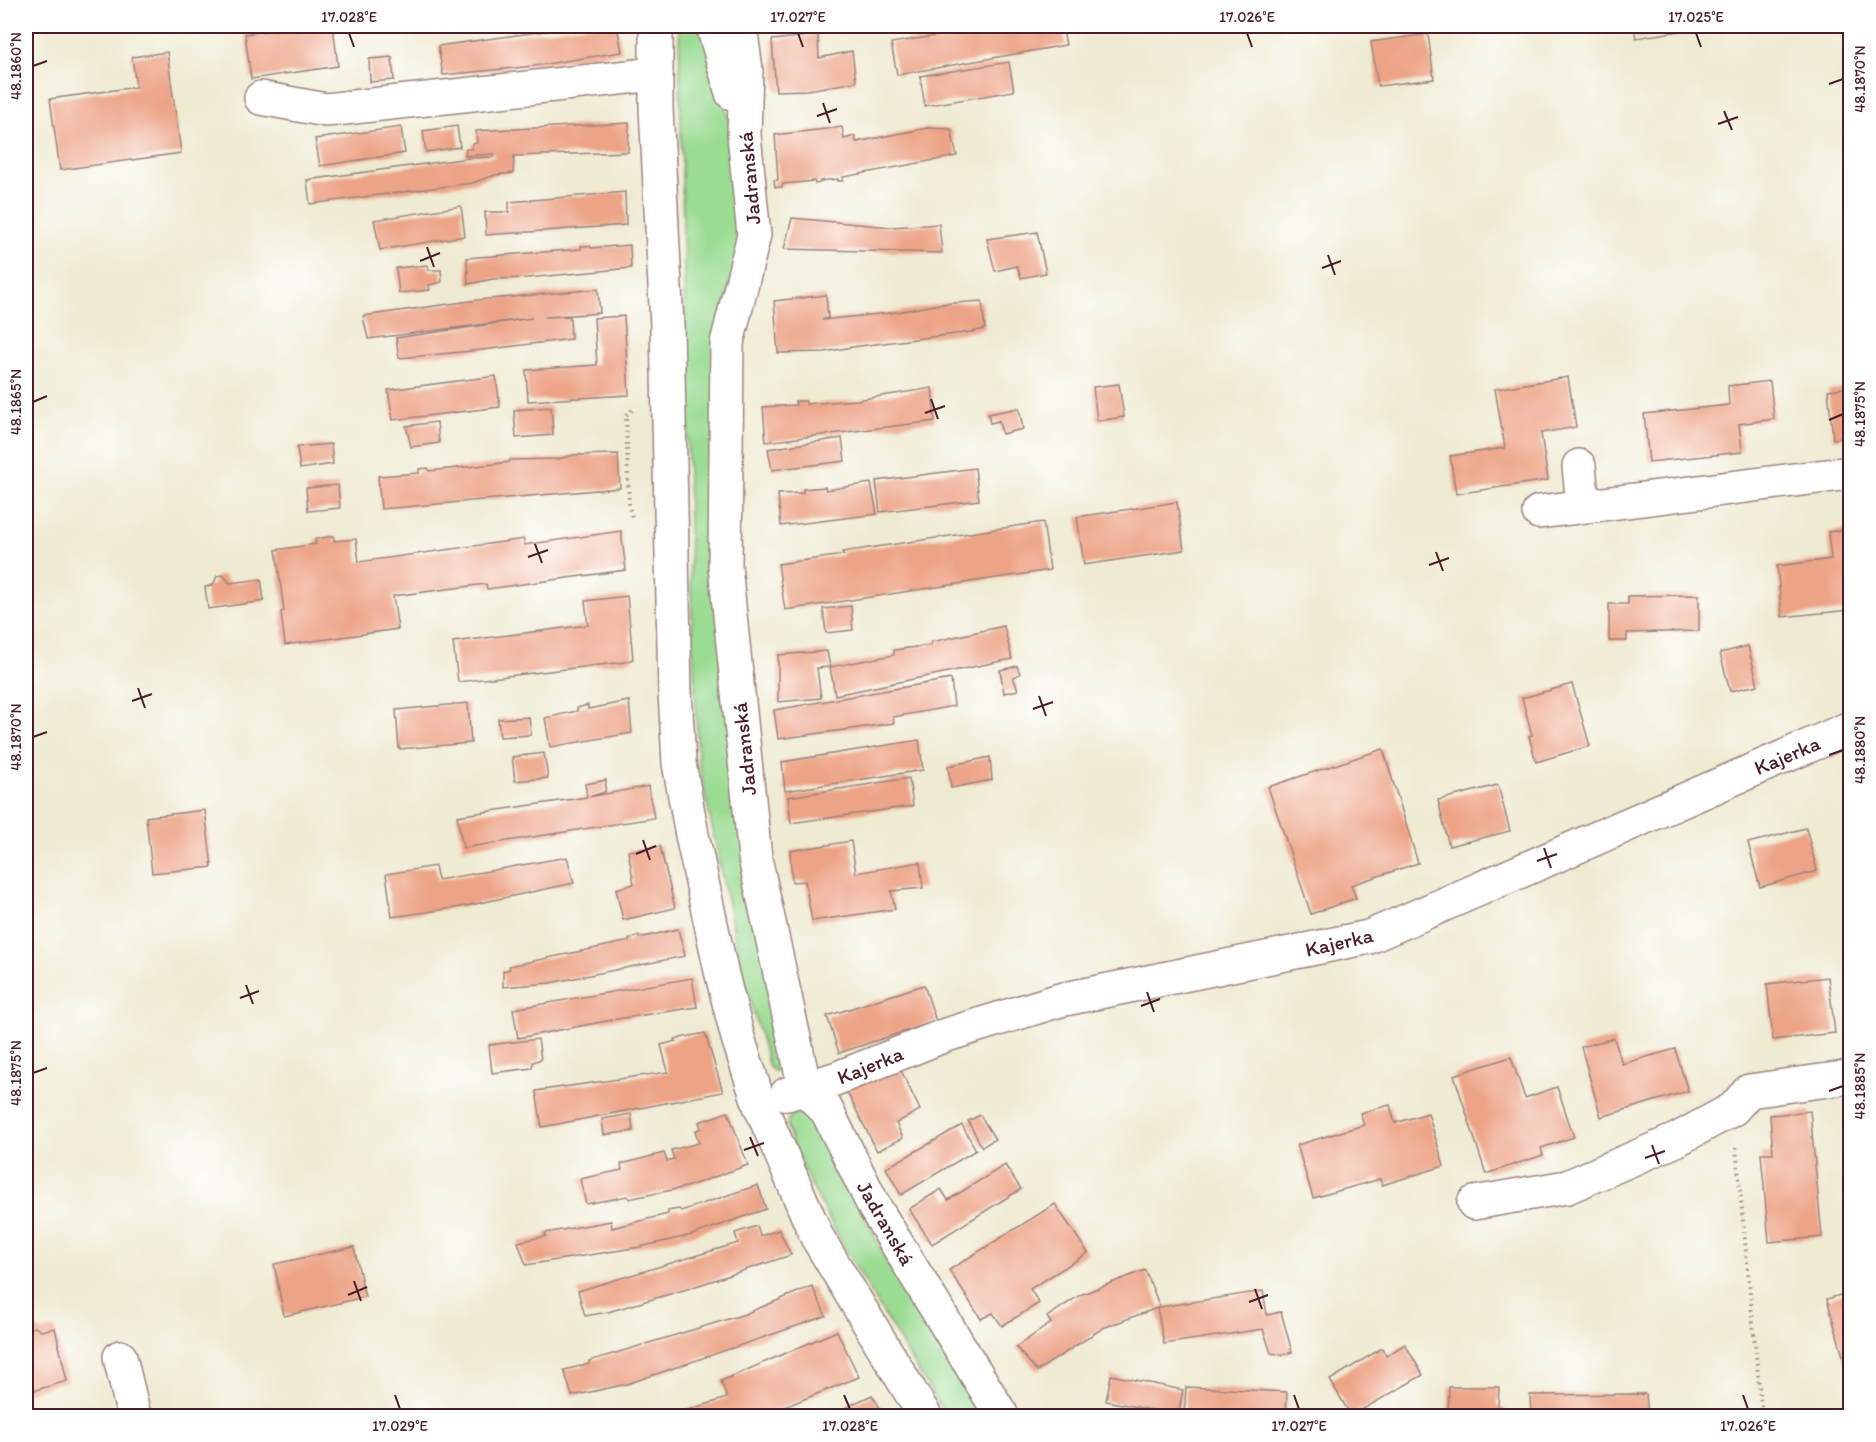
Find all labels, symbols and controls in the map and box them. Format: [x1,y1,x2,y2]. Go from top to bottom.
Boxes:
text: 17.028°E [321,8,377,26]
text: 17.027°E [770,8,826,26]
text: 17.026°E [1219,8,1275,26]
text: 17.025°E [1668,8,1724,26]
text: 48.1860°N [7,32,25,100]
text: 48.1870°N [1851,45,1869,113]
street label: Jadranská [732,130,766,226]
text: 48.1865°N [7,369,25,435]
text: 48.1875°N [1851,381,1869,447]
street label: Jadranská [727,701,761,797]
text: 48.1870°N [7,703,25,771]
text: 48.1880°N [1851,716,1869,784]
street label: Kajerka [1750,730,1824,780]
street label: Kajerka [1302,922,1376,962]
text: 48.1875°N [7,1040,25,1106]
street label: Kajerka [833,1040,907,1090]
text: 48.1885°N [1851,1053,1869,1119]
street label: Jadranská [852,1176,920,1270]
text: 17.029°E [372,1417,428,1435]
text: 17.028°E [822,1417,878,1435]
text: 17.027°E [1271,1417,1327,1435]
text: 17.026°E [1720,1417,1776,1435]

